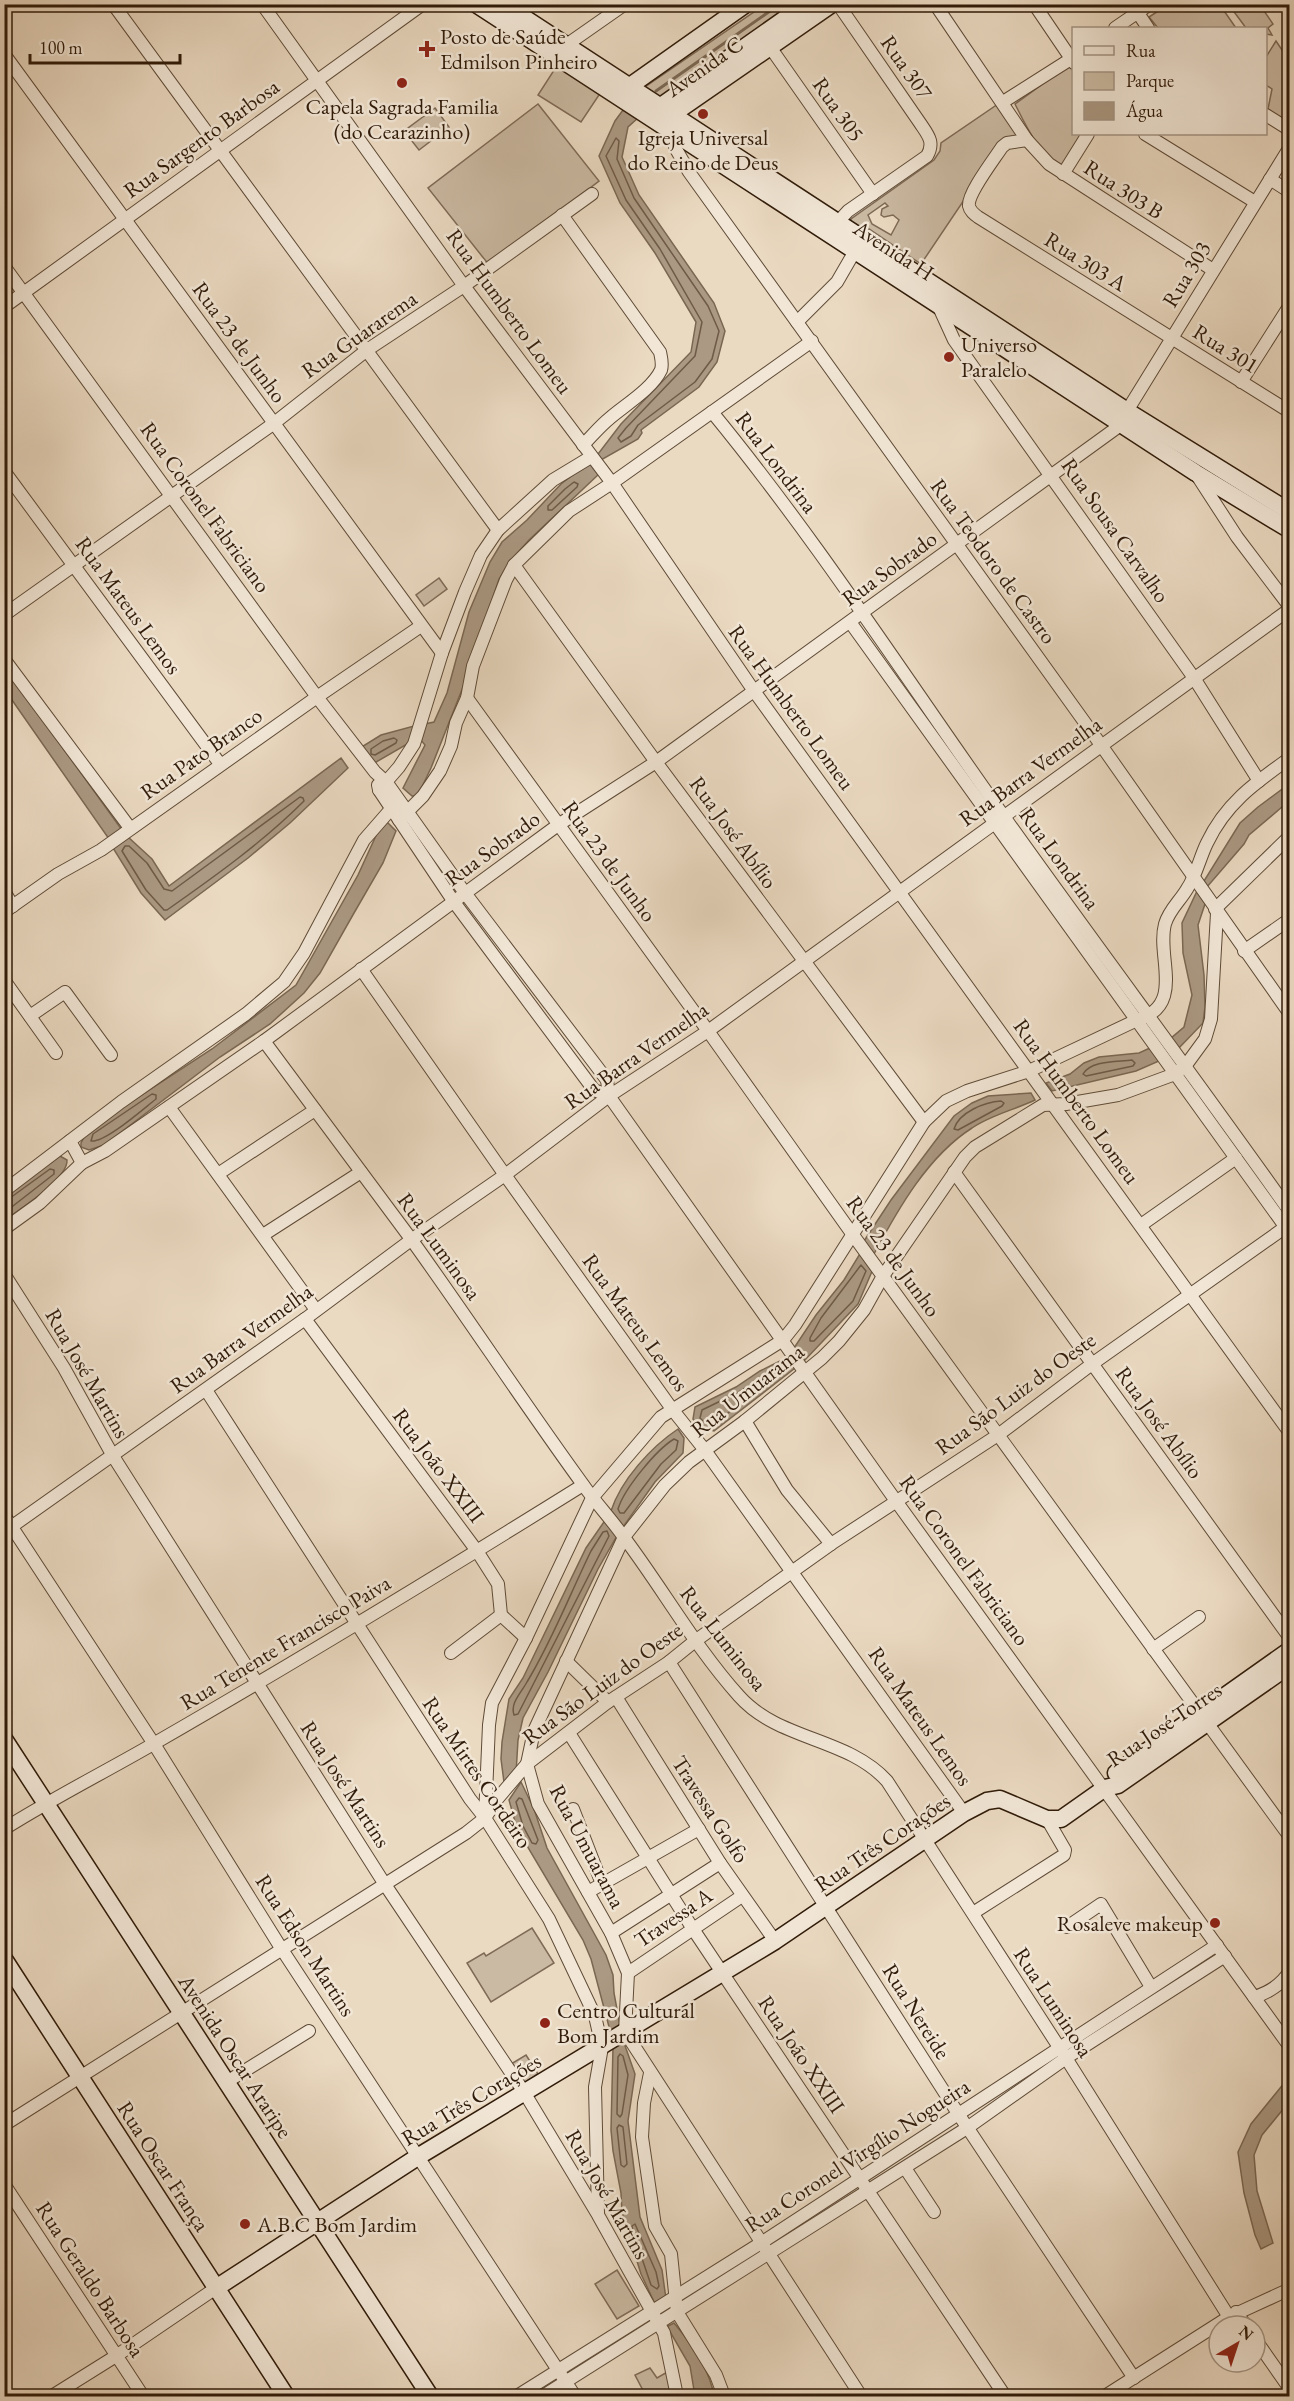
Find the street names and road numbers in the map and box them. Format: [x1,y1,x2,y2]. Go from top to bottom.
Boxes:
street label: Avenida C [659,29,749,104]
street label: Rua 307 [874,29,939,106]
street label: Rua 305 [806,71,871,147]
street label: Rua Sargento Barbosa [118,72,285,205]
street label: Rua 303 B [1078,153,1169,226]
street label: Avenida H [847,213,940,287]
street label: Rua Humberto Lomeu [440,223,580,400]
street label: Rua 303 A [1039,225,1133,298]
street label: Rua 303 [1155,236,1217,313]
street label: Rua 23 de Junho [186,276,293,409]
street label: Rua Guararema [296,284,423,385]
street label: Rua 301 [1187,317,1264,380]
street label: Rua Londrina [729,406,824,519]
street label: Rua Coronel Fabriciano [134,416,277,598]
street label: Rua Sousa Carvalho [1055,452,1177,609]
street label: Rua Teodoro de Castro [924,473,1063,650]
street label: Rua Sobrado [836,524,943,613]
street label: Rua Mateus Lemos [69,531,188,680]
street label: Rua Humberto Lomeu [722,619,862,796]
street label: Rua Pato Branco [135,701,268,806]
street label: Rua Barra Vermelha [953,710,1108,833]
street label: Rua José Abílio [683,770,784,894]
street label: Rua 23 de Junho [556,795,663,928]
street label: Rua Londrina [1013,801,1107,916]
street label: Rua Sobrado [439,804,546,893]
street label: Rua Barra Vermelha [558,995,714,1116]
street label: Rua Humberto Lomeu [1007,1013,1147,1190]
street label: Rua Luminosa [391,1187,488,1306]
street label: Rua 23 de Junho [840,1190,947,1323]
street label: Rua Mateus Lemos [576,1248,695,1397]
street label: Rua Barra Vermelha [164,1277,319,1400]
street label: Rua José Martins [39,1303,136,1443]
street label: Rua São Luiz do Oeste [929,1325,1102,1461]
street label: Rua Umuarama [685,1337,810,1444]
street label: Rua José Abílio [1109,1360,1210,1484]
street label: Rua João XXIII [386,1402,491,1529]
street label: Rua Coronel Fabriciano [893,1469,1036,1651]
street label: Rua Tenente Francisco Paiva [175,1568,396,1717]
street label: Rua Luminosa [673,1580,774,1697]
street label: Rua São Luiz do Oeste [516,1615,689,1751]
street label: Rua Mateus Lemos [862,1641,979,1792]
street label: Rua José Torres [1101,1675,1227,1774]
street label: Rua Mirtes Cordeiro [416,1691,539,1854]
street label: Rua José Martins [294,1715,397,1853]
street label: Travessa Golfo [665,1750,756,1869]
street label: Rua Umuarama [543,1779,632,1913]
street label: Rua Três Corações [809,1786,956,1899]
street label: Rua Edson Martins [249,1869,362,2022]
street label: Travessa A [628,1880,719,1954]
street label: Rua Luminosa [1007,1942,1100,2063]
street label: Rua Nereide [876,1958,958,2065]
street label: Avenida Oscar Araripe [171,1968,300,2144]
street label: Rua João XXIII [752,1990,852,2119]
street label: Rua Três Corações [396,2046,547,2153]
street label: Rua Coronel Virgílio Nogueira [739,2072,975,2239]
street label: Rua Oscar França [111,2096,217,2237]
street label: Rua José Martins [559,2124,656,2264]
street label: Rua Geraldo Barbosa [29,2196,152,2363]

